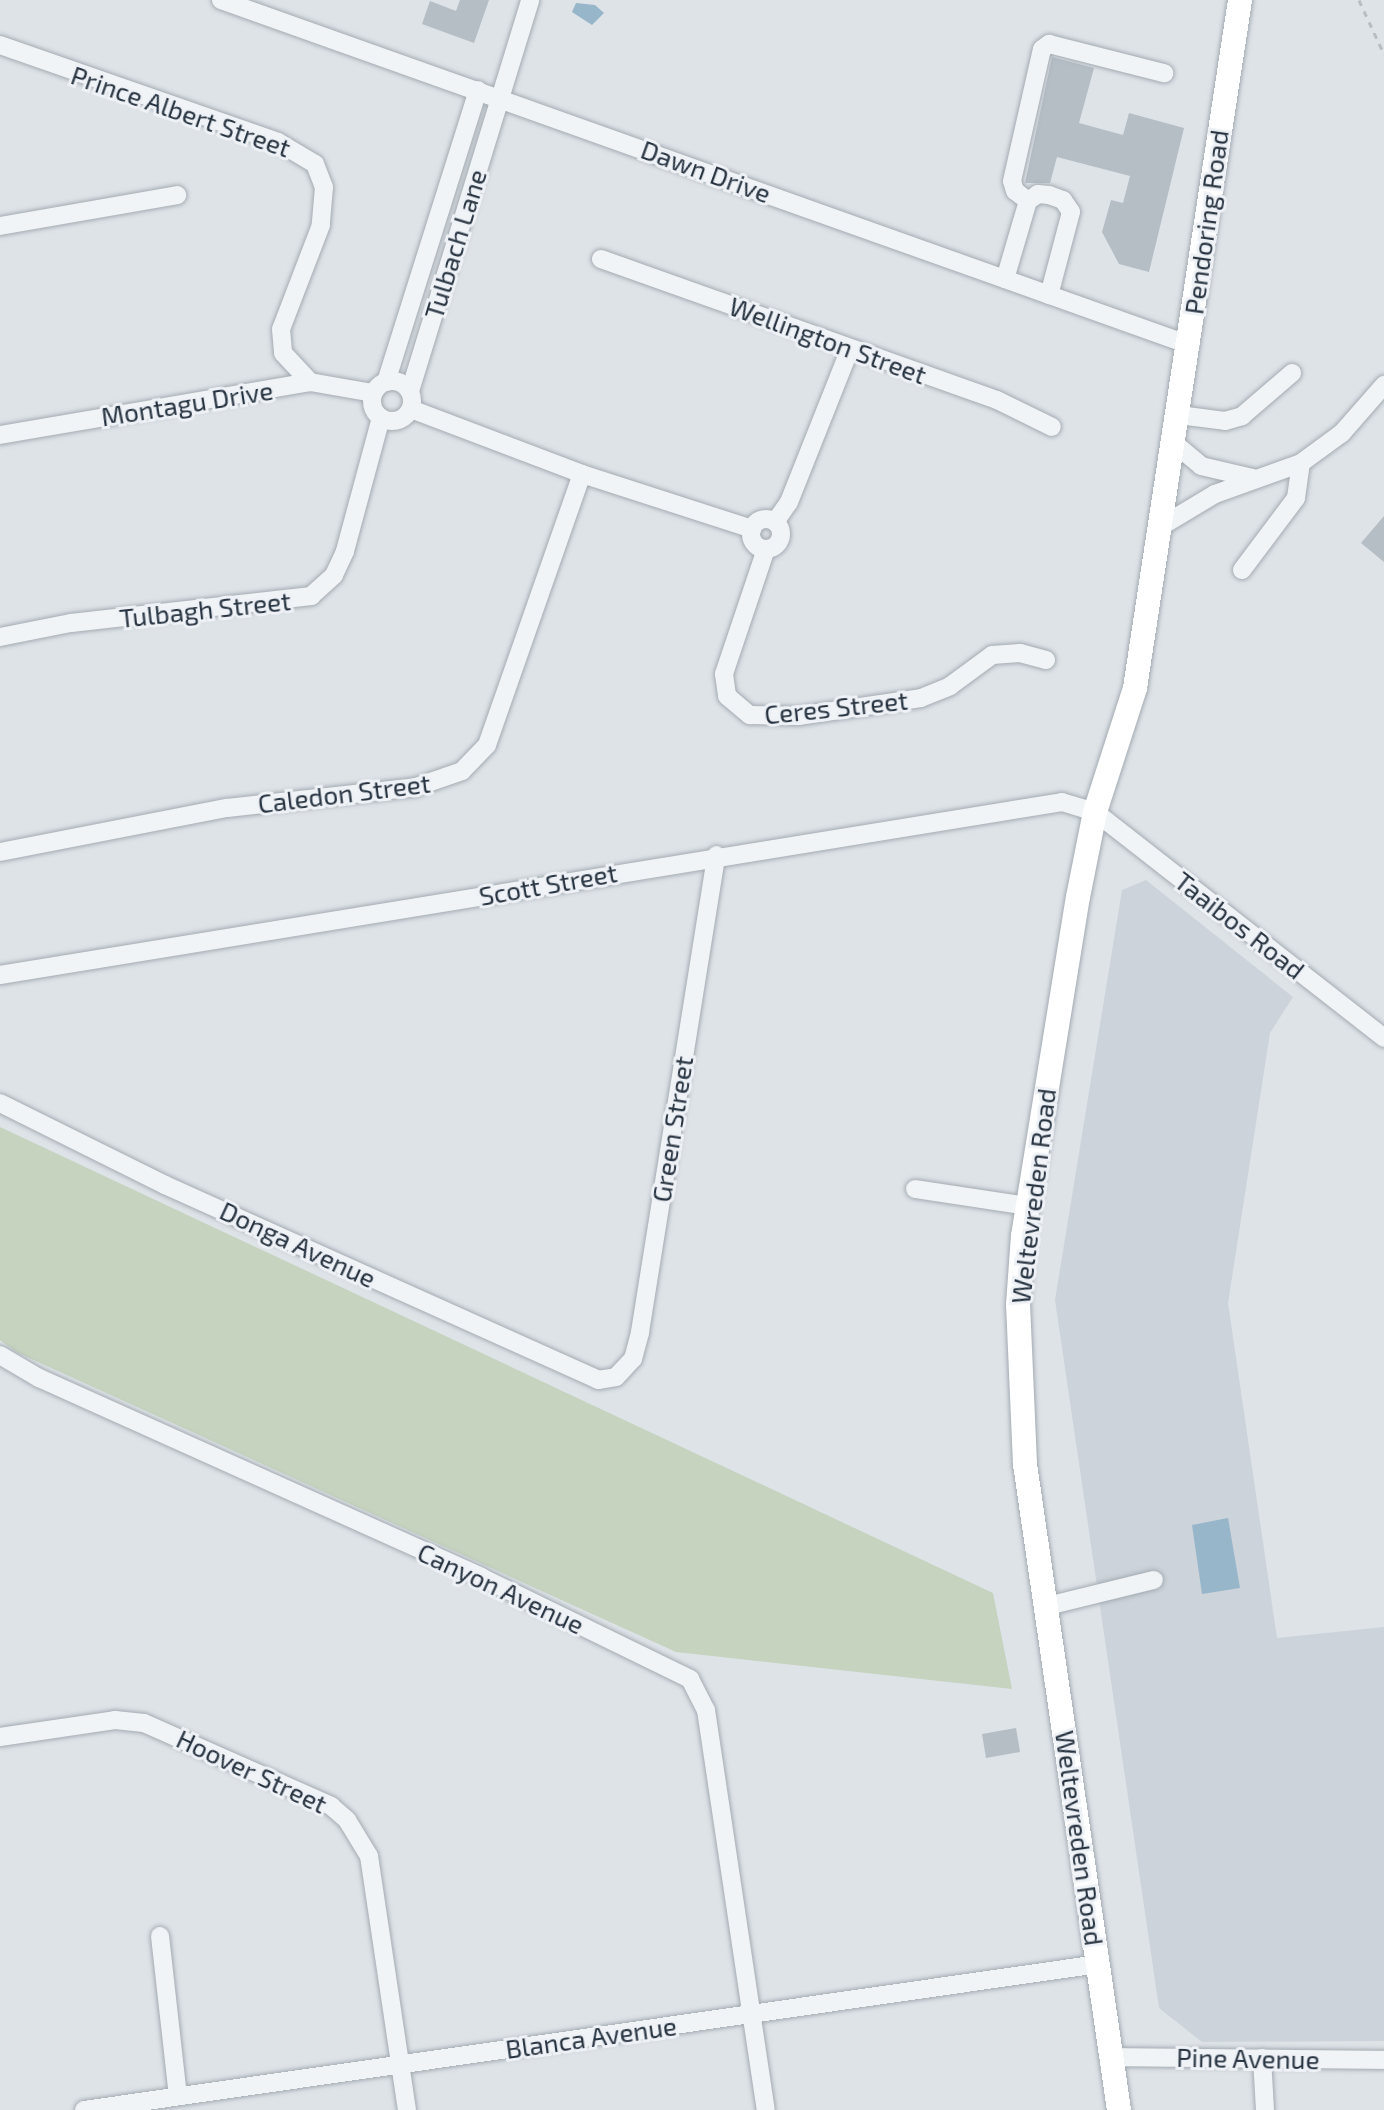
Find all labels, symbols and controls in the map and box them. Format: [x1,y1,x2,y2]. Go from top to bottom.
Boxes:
street label: Prince Albert Street [67,59,295,163]
street label: Pendoring Road [1178,128,1234,316]
street label: Dawn Drive [637,133,775,209]
street label: Tulbach Lane [417,165,493,323]
street label: Wellington Street [725,290,931,390]
street label: Montagu Drive [99,374,275,432]
street label: Tulbagh Street [118,584,292,634]
street label: Ceres Street [763,684,909,730]
street label: Caledon Street [256,767,432,819]
street label: Scott Street [477,857,619,911]
street label: Taaibos Road [1169,865,1311,985]
street label: Green Street [645,1054,699,1204]
street label: Weltevreden Road [1004,1086,1062,1306]
street label: Donga Avenue [215,1194,381,1294]
street label: Canyon Avenue [413,1536,589,1640]
street label: Hoover Street [172,1722,332,1820]
street label: Weltevreden Road [1049,1728,1111,1948]
street label: Blanca Avenue [503,2010,679,2064]
street label: Pine Avenue [1176,2041,1320,2075]

